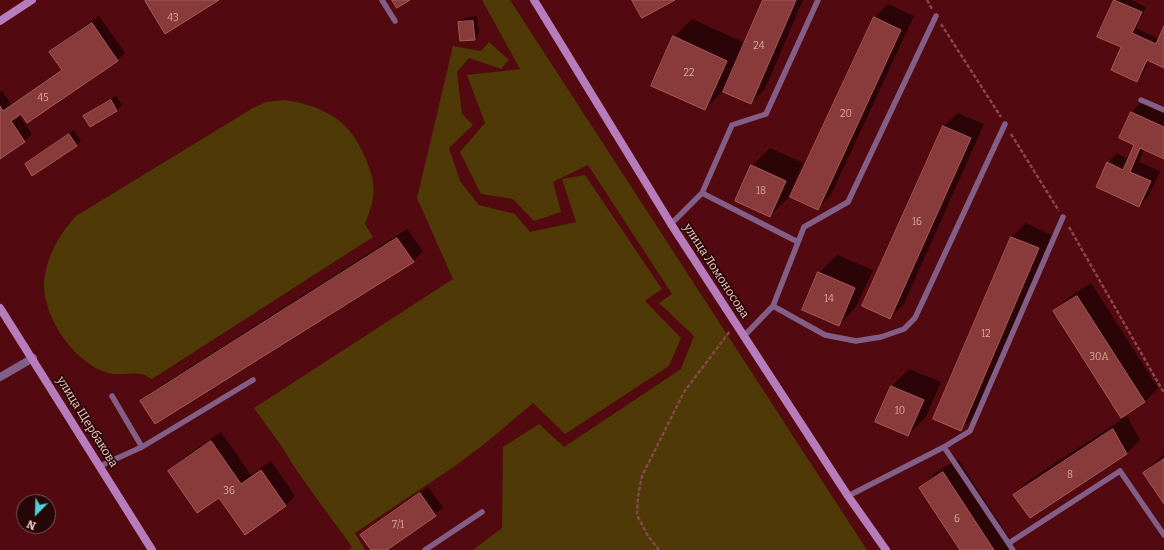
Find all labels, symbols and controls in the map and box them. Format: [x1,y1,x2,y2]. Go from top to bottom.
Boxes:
house number: 43 [167,12,179,24]
house number: 24 [753,40,765,52]
house number: 22 [684,67,694,79]
house number: 45 [37,92,49,104]
house number: 20 [840,108,852,120]
house number: 18 [756,185,766,197]
house number: 16 [912,216,922,228]
street label: улица Ломоносова [680,221,752,321]
house number: 14 [824,293,834,305]
house number: 12 [981,328,991,340]
house number: 30А [1089,351,1109,363]
street label: улица Щербакова [53,374,121,470]
house number: 10 [895,405,905,417]
house number: 8 [1067,469,1073,481]
house number: 36 [223,485,235,497]
north arrow [16,494,56,534]
house number: 6 [954,513,960,525]
text: N [25,517,38,532]
house number: 7/1 [392,519,404,531]

